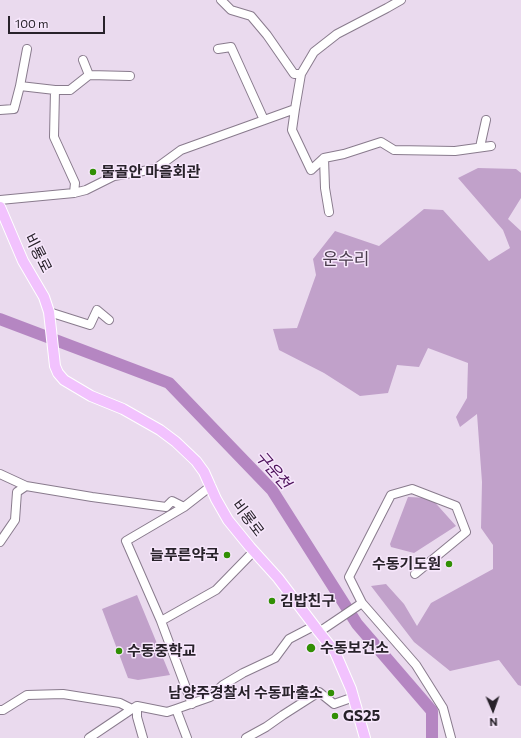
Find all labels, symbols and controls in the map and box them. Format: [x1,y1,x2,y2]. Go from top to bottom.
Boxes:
scale bar [10,8,107,34]
text: 100 m [15,16,49,30]
place label: 물골안 마을회관 [101,163,200,181]
marker: 물골안 마을회관 [88,167,98,177]
street label: 비룡로 [21,230,55,276]
district label: 운수리 [323,249,369,269]
water label: 구운천 [251,447,295,493]
street label: 비룡로 [228,496,268,540]
place label: 늘푸른약국 [150,546,219,564]
marker: 늘푸른약국 [222,550,232,560]
place label: 수동기도원 [372,555,441,573]
marker: 수동기도원 [444,559,454,569]
place label: 김밥친구 [280,592,335,610]
marker: 김밥친구 [267,596,277,606]
place label: 수동보건소 [320,639,389,657]
place label: 수동중학교 [127,642,196,660]
marker: 수동보건소 [305,642,317,654]
marker: 수동중학교 [114,646,124,656]
place label: 남양주경찰서 수동파출소 [168,684,323,702]
marker: 남양주경찰서 수동파출소 [326,688,336,698]
north arrow [473,690,513,730]
place label: GS25 [343,707,380,725]
marker: GS25 [330,711,340,721]
text: N [489,716,498,729]

